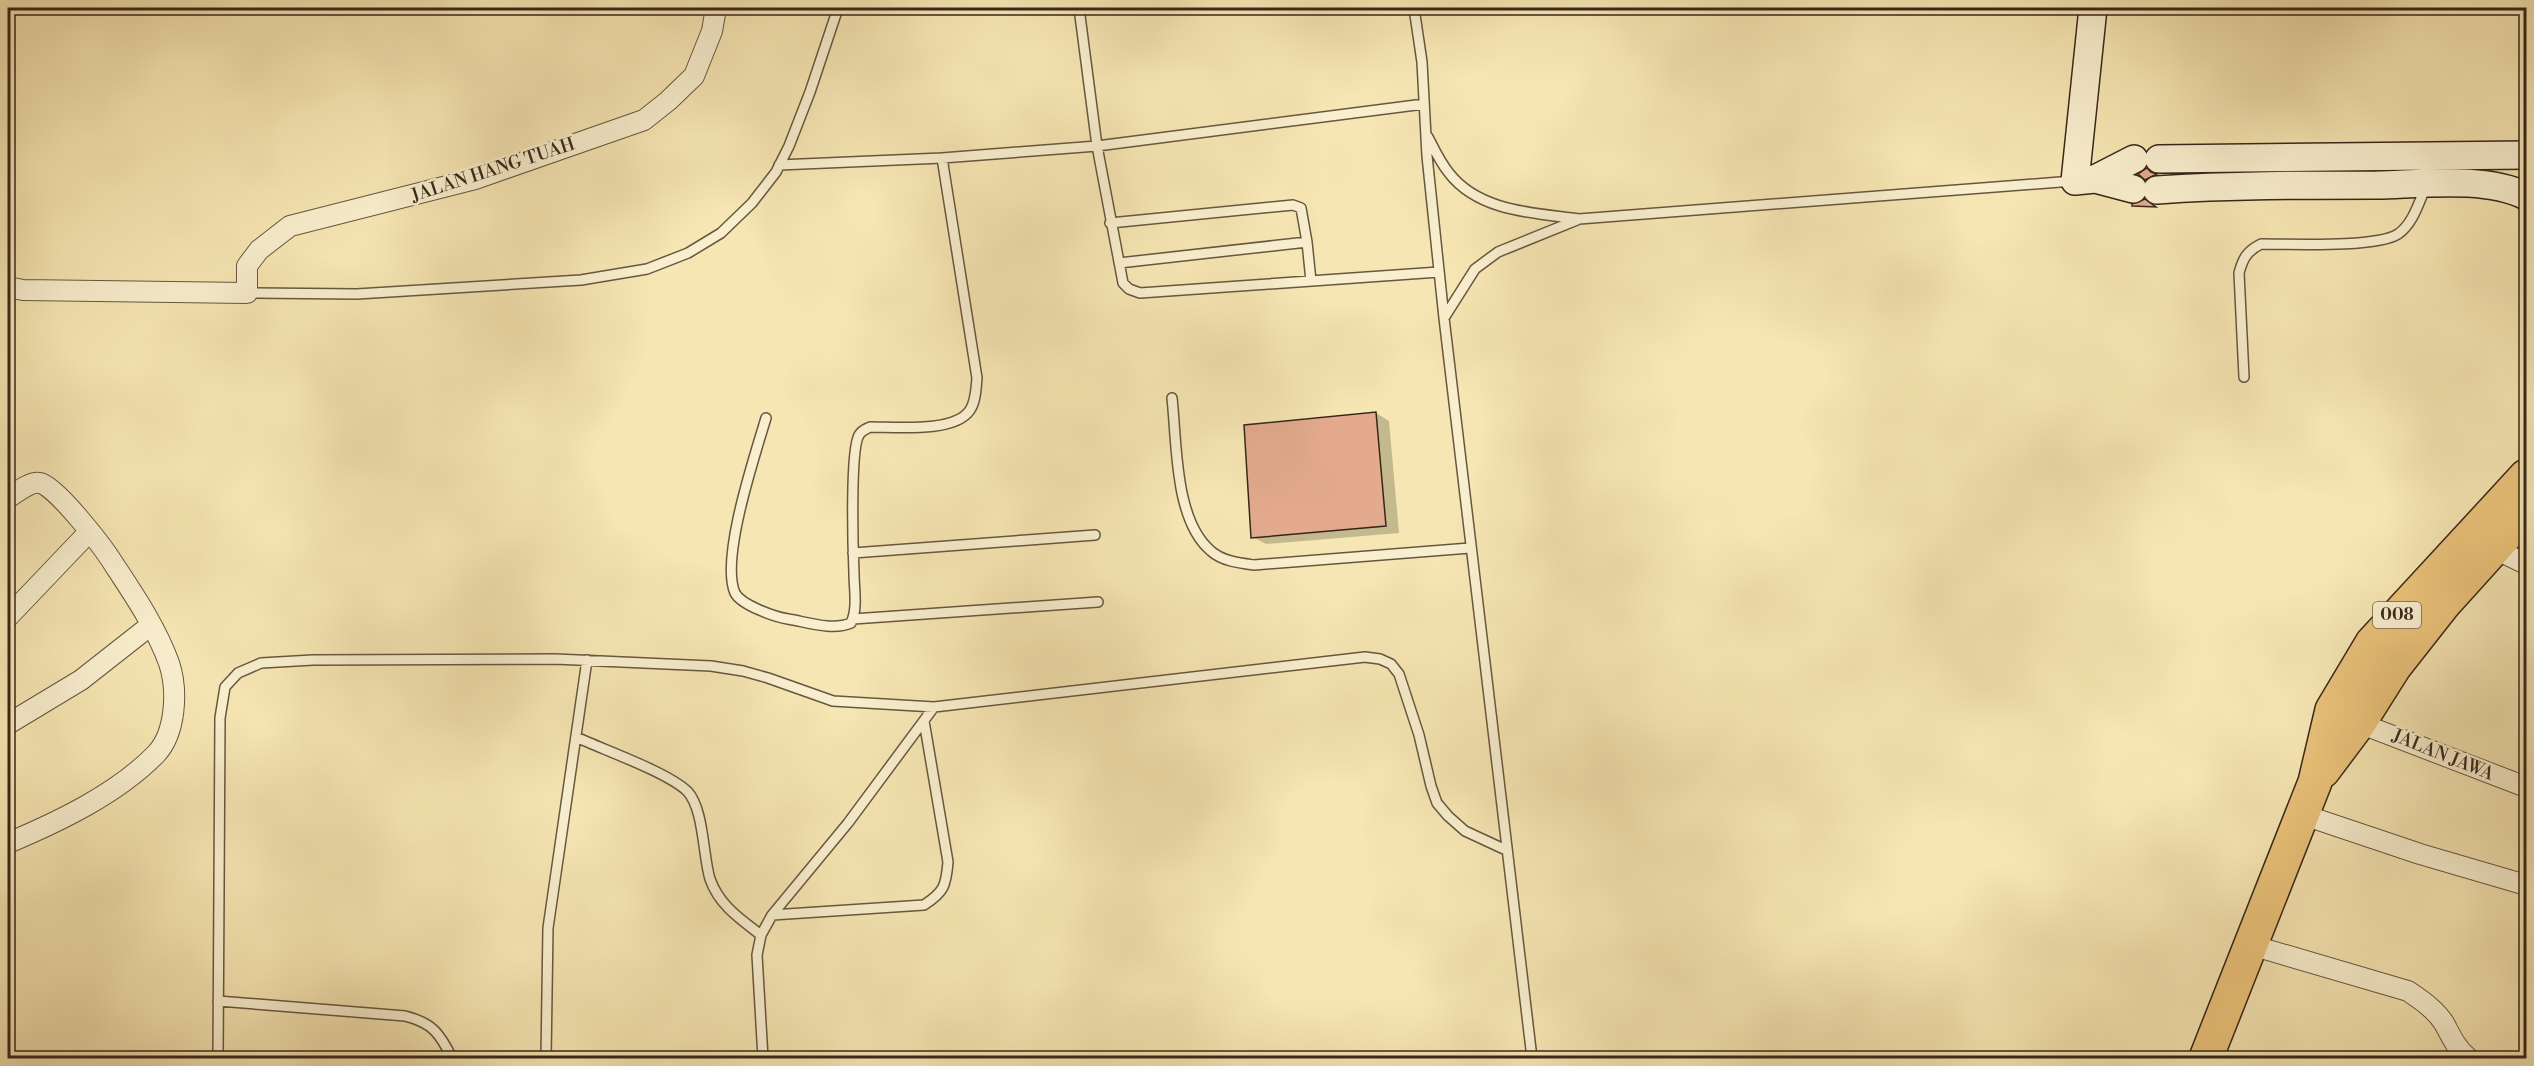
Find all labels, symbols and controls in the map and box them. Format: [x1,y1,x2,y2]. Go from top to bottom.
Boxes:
street label: JALAN HANG TUAH [407,132,578,208]
road number: 008 [2373,602,2421,628]
street label: JALAN JAWA [2388,724,2498,786]

